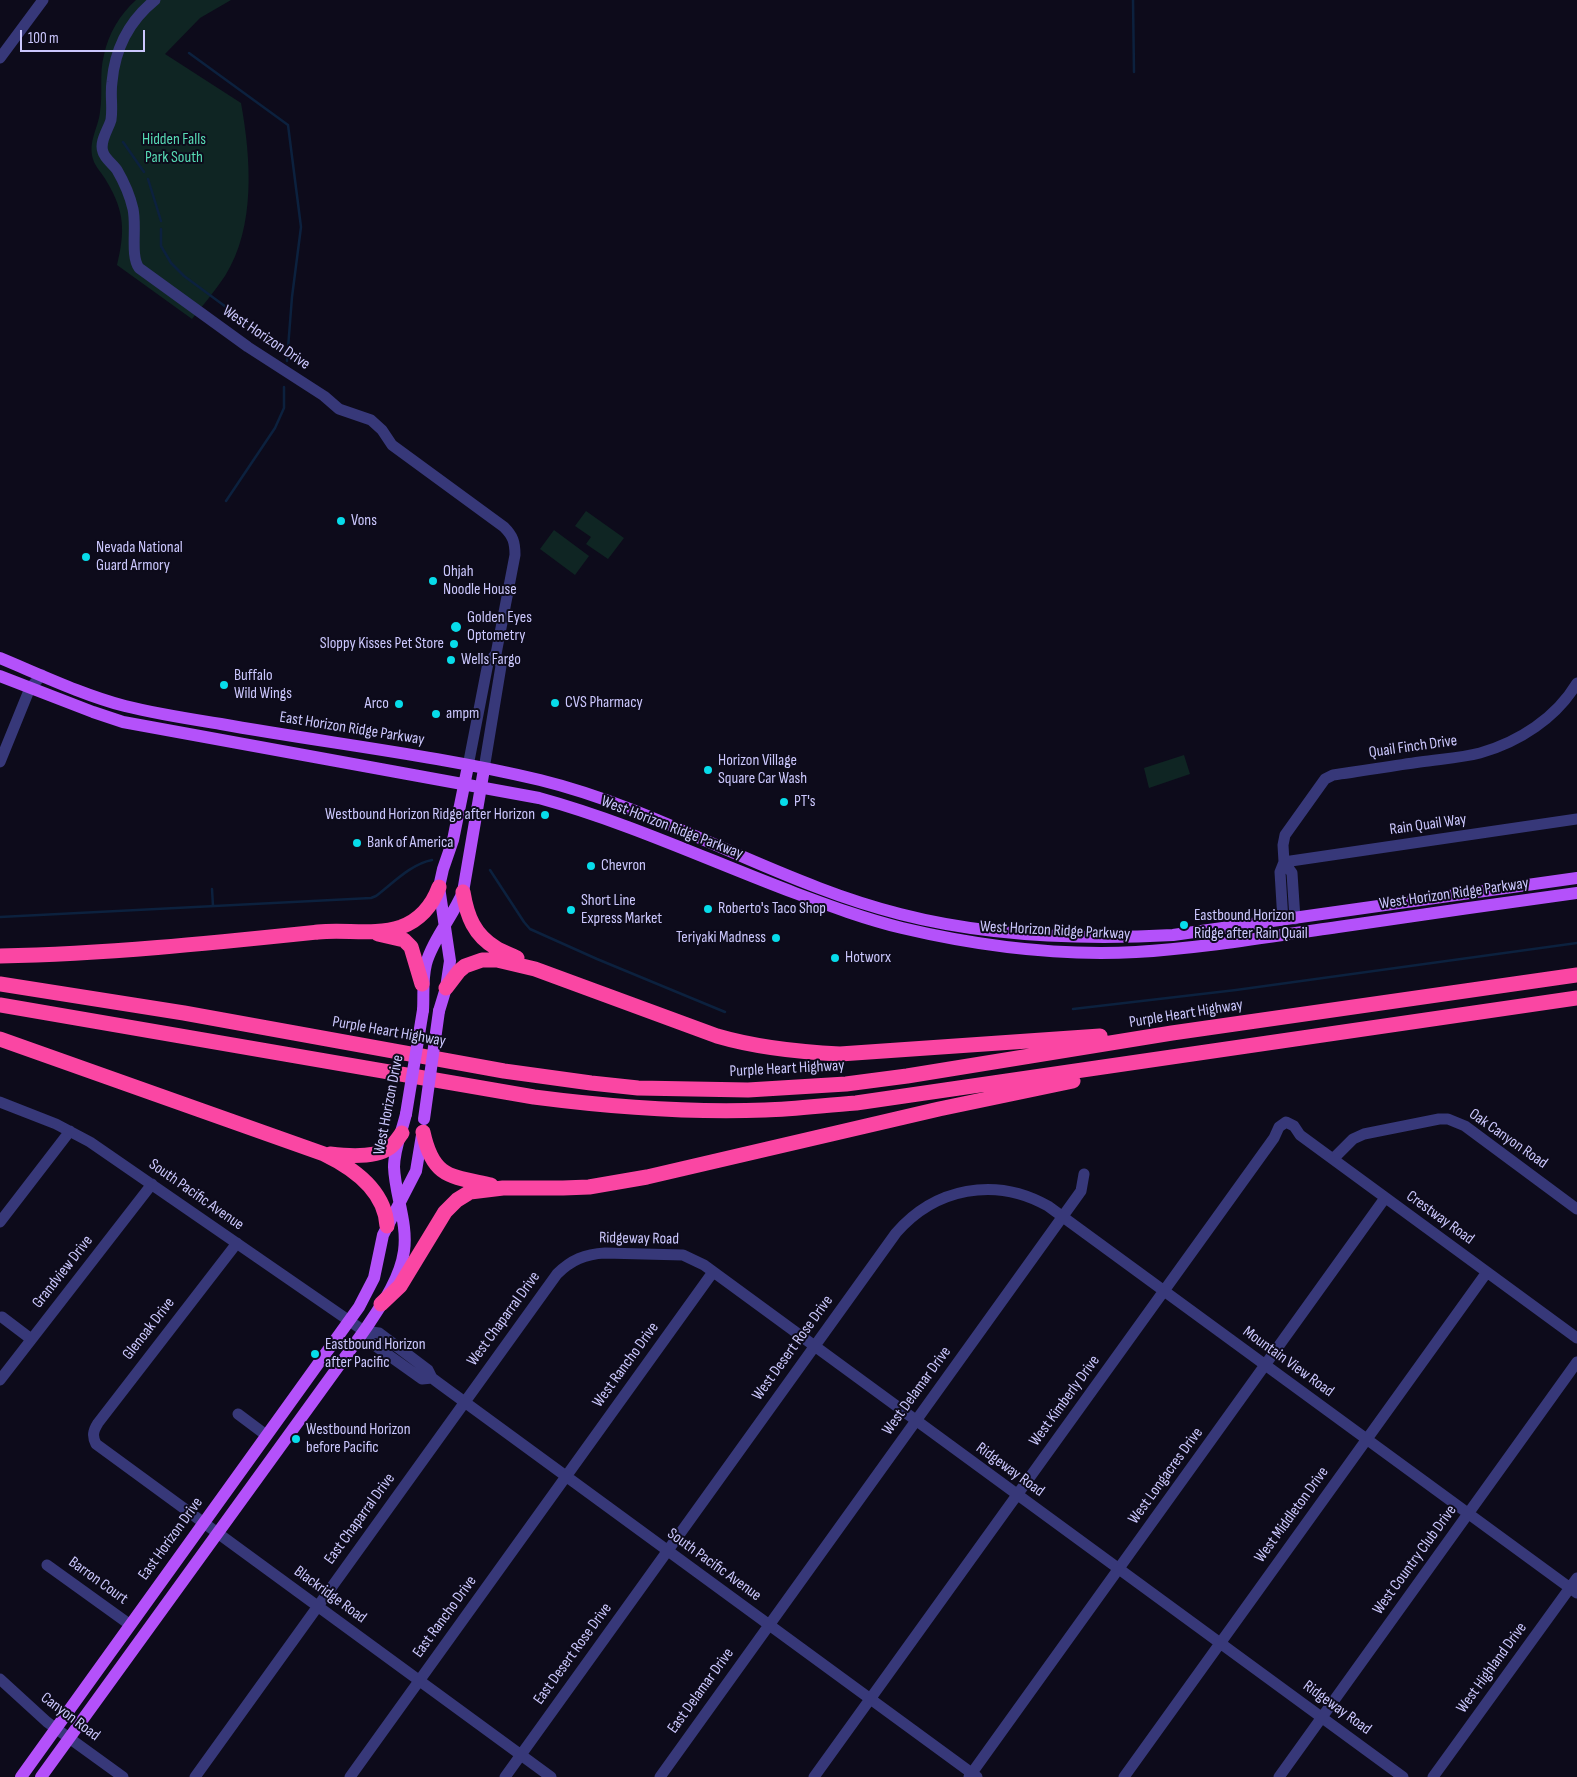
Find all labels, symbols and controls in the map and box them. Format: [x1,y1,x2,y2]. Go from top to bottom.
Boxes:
scale bar [22,20,148,52]
text: 100 m [28,29,59,48]
park label: Hidden Falls Park South [142,130,206,168]
street label: West Horizon Drive [219,302,313,374]
place label: Vons [351,511,377,531]
marker: Vons [335,515,347,527]
place label: Nevada National Guard Armory [96,538,183,576]
marker: Nevada National Guard Armory [80,551,92,563]
place label: Ohjah Noodle House [443,562,517,600]
marker: Ohjah Noodle House [427,575,439,587]
place label: Golden Eyes Optometry [467,608,532,646]
marker: Golden Eyes Optometry [449,620,463,634]
place label: Sloppy Kisses Pet Store [320,634,444,654]
marker: Sloppy Kisses Pet Store [448,638,460,650]
place label: Wells Fargo [461,650,521,670]
marker: Wells Fargo [445,654,457,666]
place label: Buffalo Wild Wings [234,666,292,704]
marker: Buffalo Wild Wings [218,679,230,691]
place label: CVS Pharmacy [565,693,643,713]
place label: Arco [365,694,389,714]
marker: CVS Pharmacy [549,697,561,709]
marker: Arco [393,698,405,710]
place label: ampm [446,704,479,724]
street label: East Horizon Ridge Parkway [278,708,426,750]
marker: ampm [430,708,442,720]
street label: Quail Finch Drive [1368,731,1458,763]
place label: Horizon Village Square Car Wash [718,751,807,789]
marker: Horizon Village Square Car Wash [702,764,714,776]
street label: West Horizon Ridge Parkway [598,792,746,864]
place label: PT's [794,792,816,812]
marker: PT's [778,796,790,808]
place label: Westbound Horizon Ridge after Horizon [325,805,535,825]
marker: Westbound Horizon Ridge after Horizon [539,809,551,821]
street label: Rain Quail Way [1388,810,1468,840]
place label: Bank of America [367,833,453,853]
marker: Bank of America [351,837,363,849]
place label: Chevron [601,856,646,876]
marker: Chevron [585,860,597,872]
street label: West Horizon Ridge Parkway [1378,874,1530,914]
place label: Short Line Express Market [581,891,662,929]
place label: Roberto's Taco Shop [718,899,826,919]
marker: Roberto's Taco Shop [702,903,714,915]
marker: Short Line Express Market [565,904,577,916]
place label: Eastbound Horizon Ridge after Rain Quail [1194,906,1308,944]
street label: West Horizon Ridge Parkway [979,917,1131,945]
marker: Eastbound Horizon Ridge after Rain Quail [1178,919,1190,931]
place label: Teriyaki Madness [676,928,766,948]
marker: Teriyaki Madness [770,932,782,944]
place label: Hotworx [845,948,891,968]
marker: Hotworx [829,952,841,964]
street label: Purple Heart Highway [1128,996,1244,1032]
street label: Purple Heart Highway [331,1013,447,1051]
street label: West Horizon Drive [370,1053,408,1157]
street label: Purple Heart Highway [729,1056,845,1082]
street label: Oak Canyon Road [1465,1105,1551,1173]
street label: South Pacific Avenue [145,1155,247,1235]
street label: Crestway Road [1402,1187,1478,1249]
street label: Ridgeway Road [599,1229,679,1249]
street label: Grandview Drive [29,1232,97,1312]
street label: West Chaparral Drive [463,1268,545,1370]
street label: West Desert Rose Drive [749,1292,837,1404]
street label: Glenoak Drive [119,1294,179,1364]
street label: West Rancho Drive [589,1319,663,1411]
street label: Mountain View Road [1239,1323,1337,1401]
place label: Eastbound Horizon after Pacific [325,1335,426,1373]
street label: West Delamar Drive [878,1343,956,1439]
marker: Eastbound Horizon after Pacific [309,1348,321,1360]
street label: West Kimberly Drive [1026,1352,1104,1450]
place label: Westbound Horizon before Pacific [306,1420,411,1458]
street label: West Longacres Drive [1125,1424,1207,1528]
marker: Westbound Horizon before Pacific [290,1433,302,1445]
street label: Ridgeway Road [972,1439,1048,1501]
street label: West Middleton Drive [1251,1463,1333,1567]
street label: East Chaparral Drive [321,1470,399,1568]
street label: East Horizon Drive [135,1494,207,1584]
street label: West Country Club Drive [1369,1502,1461,1618]
street label: South Pacific Avenue [663,1524,765,1606]
street label: Barron Court [64,1553,132,1609]
street label: Blackridge Road [290,1562,370,1628]
street label: East Rancho Drive [409,1572,481,1662]
street label: East Desert Rose Drive [530,1599,616,1709]
street label: West Highland Drive [1453,1619,1531,1717]
street label: East Delamar Drive [664,1645,738,1737]
street label: Ridgeway Road [1299,1677,1375,1739]
street label: Canyon Road [37,1689,103,1745]

